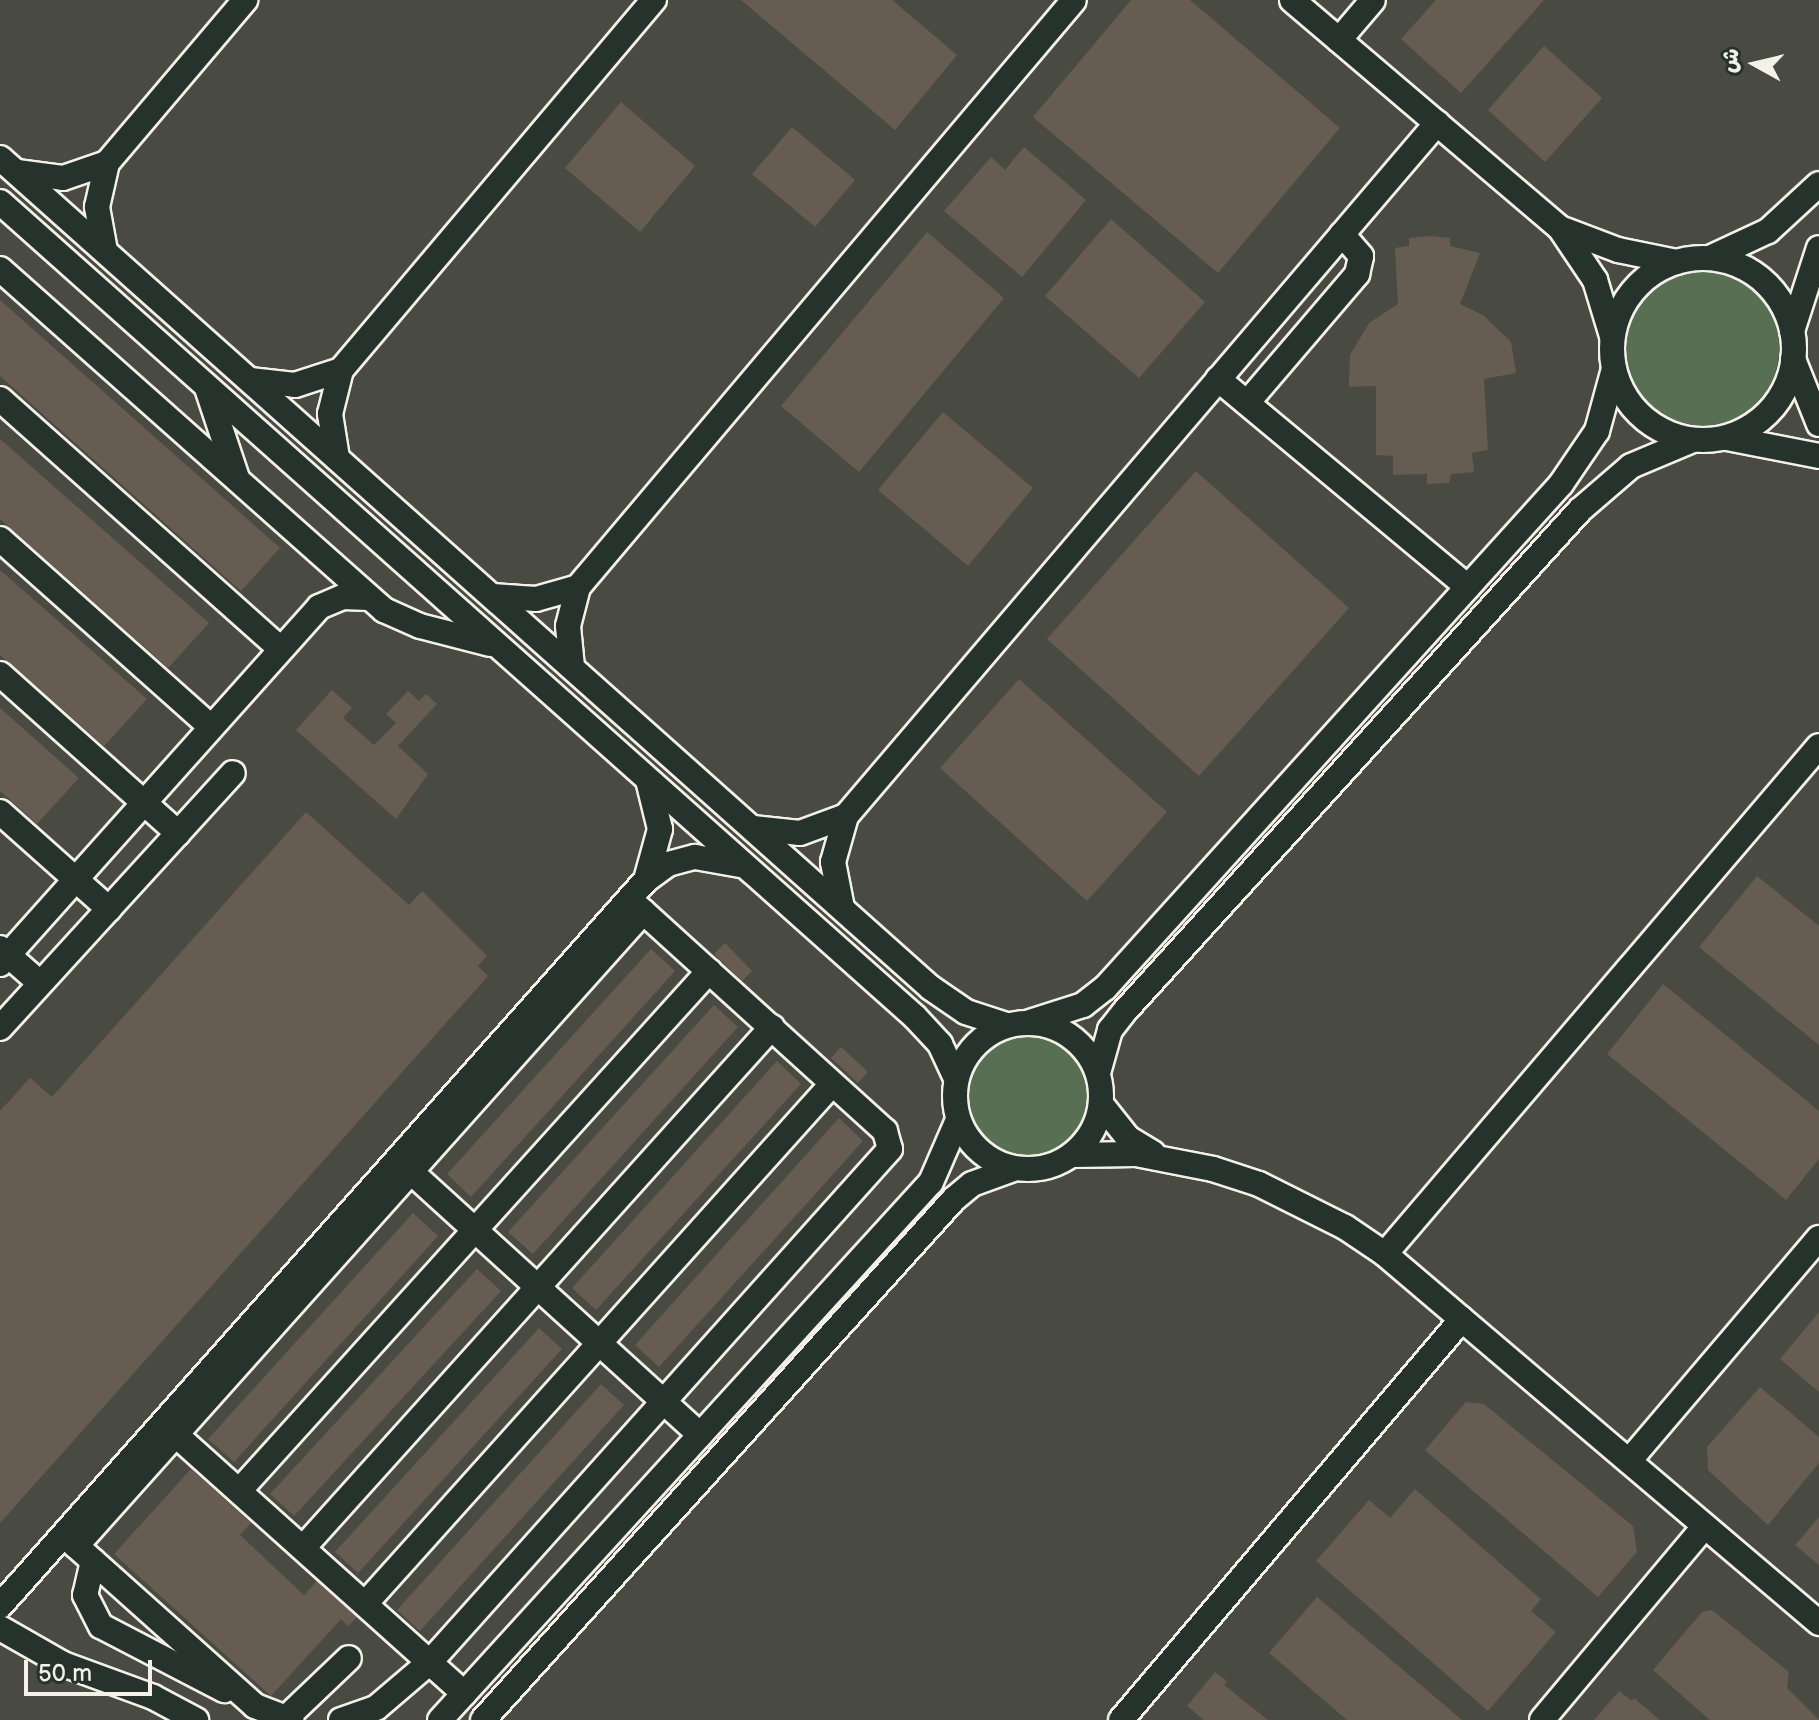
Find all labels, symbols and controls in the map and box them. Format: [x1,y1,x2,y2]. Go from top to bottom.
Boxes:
north arrow [1715,24,1795,104]
text: ش [1716,47,1746,74]
scale bar [28,1644,156,1694]
text: 50 m [38,1659,92,1688]

